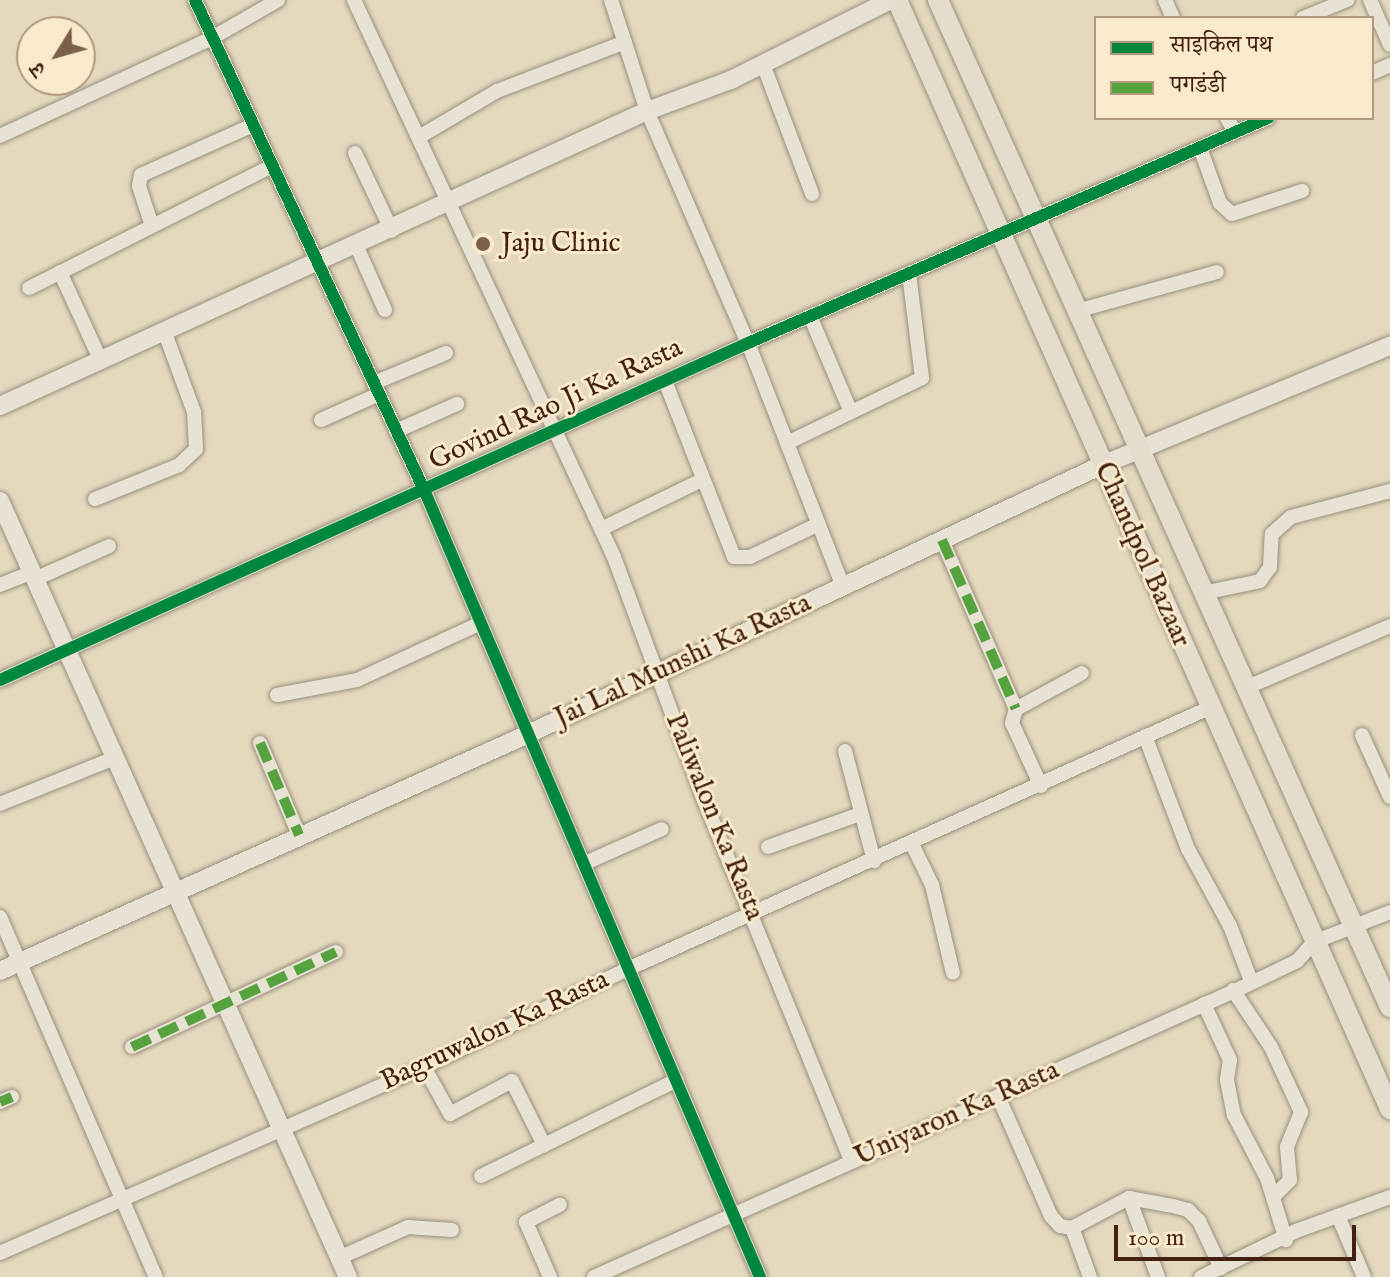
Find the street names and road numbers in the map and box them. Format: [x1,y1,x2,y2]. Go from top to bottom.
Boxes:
street label: Govind Rao Ji Ka Rasta [424,332,688,478]
street label: Chandpol Bazaar [1086,457,1198,653]
street label: Jai Lal Munshi Ka Rasta [549,587,817,735]
street label: Paliwalon Ka Rasta [657,709,771,925]
street label: Bagruwalon Ka Rasta [376,963,614,1099]
street label: Uniyaron Ka Rasta [849,1054,1065,1174]

